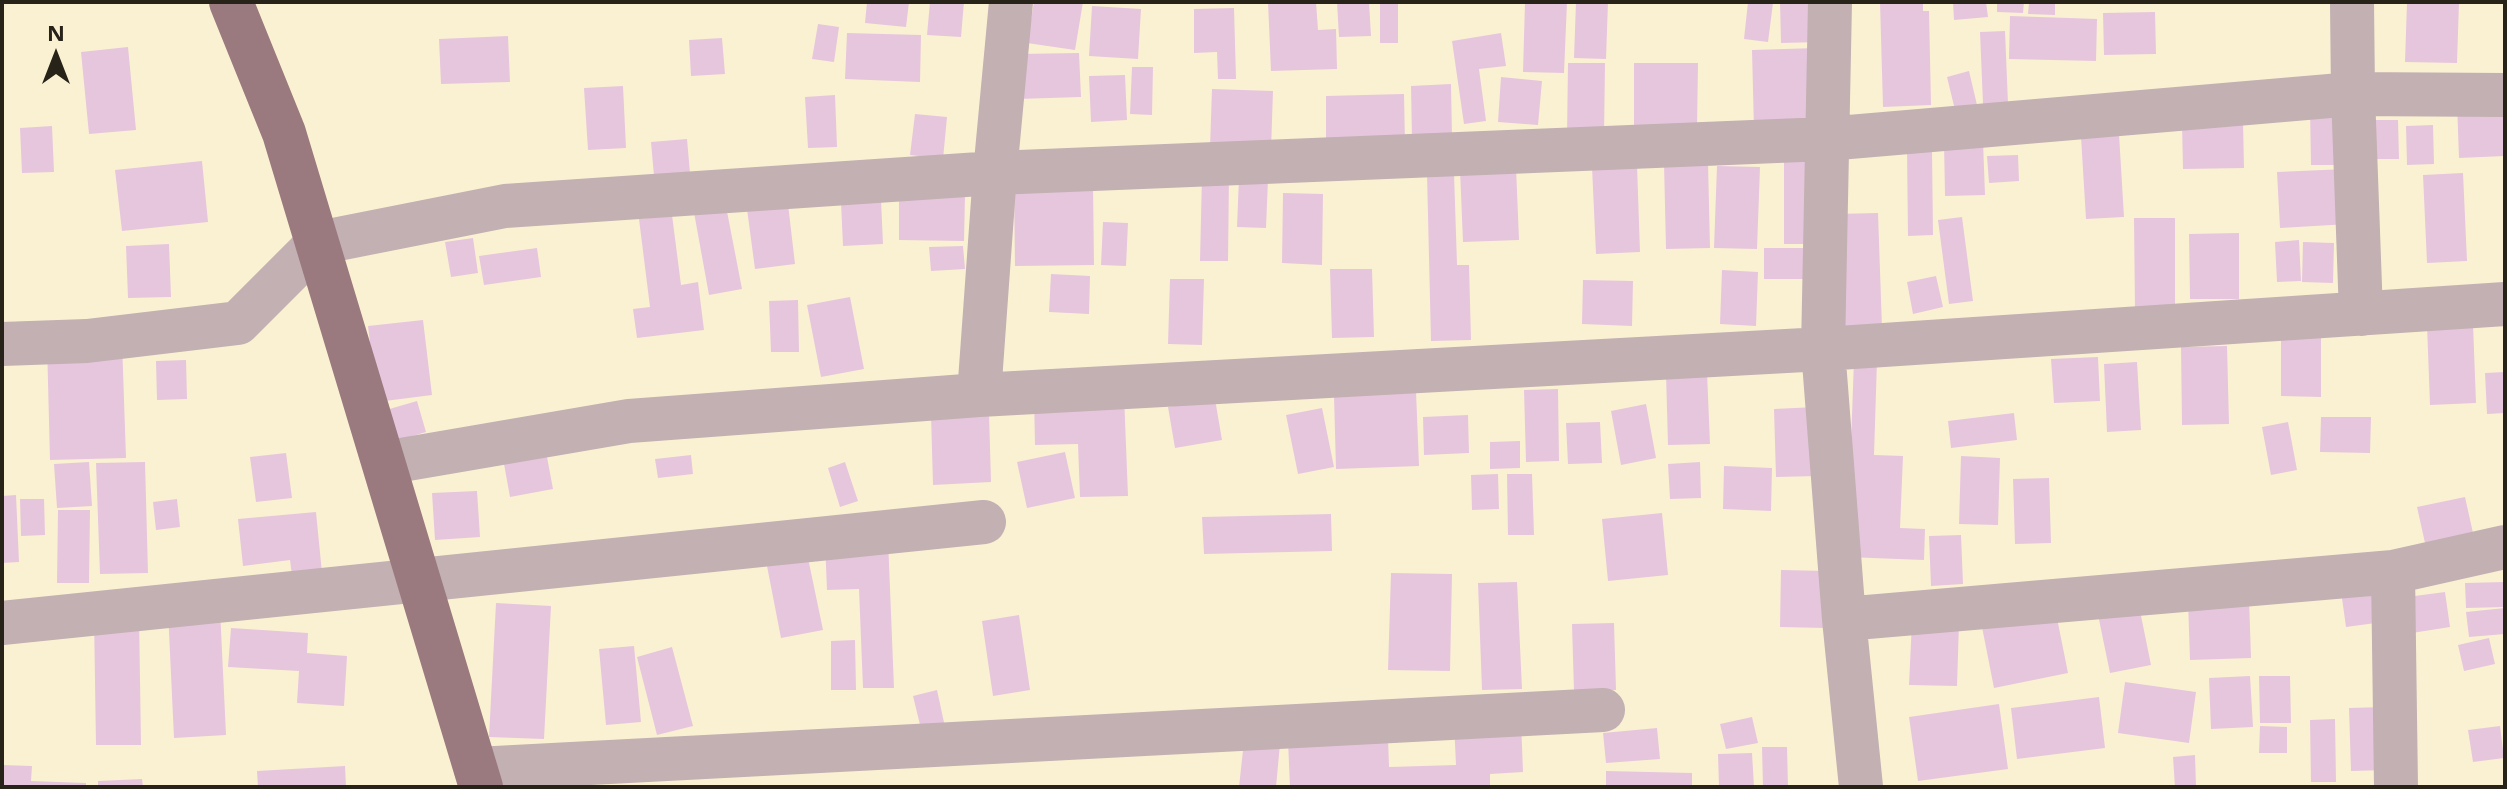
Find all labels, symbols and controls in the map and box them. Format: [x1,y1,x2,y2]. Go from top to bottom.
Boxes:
north arrow [16,16,96,96]
text: N [47,17,65,47]

